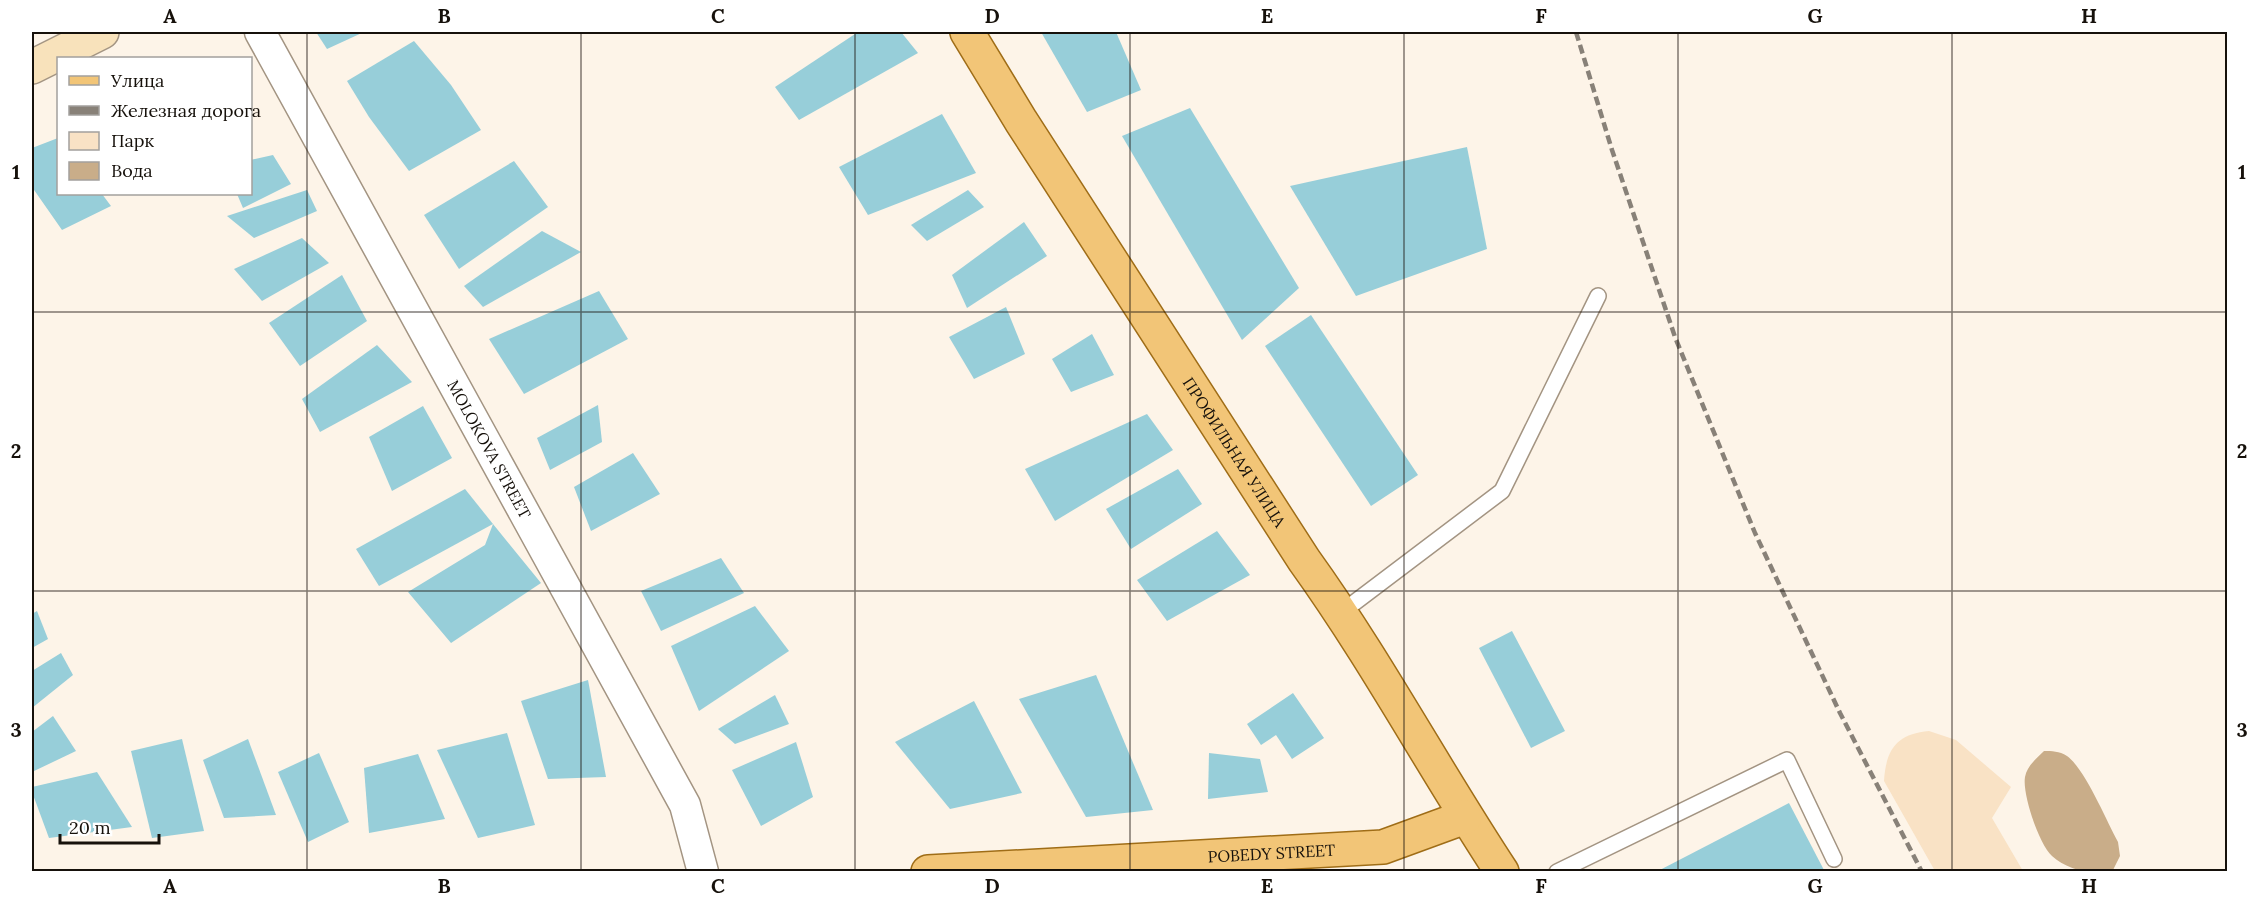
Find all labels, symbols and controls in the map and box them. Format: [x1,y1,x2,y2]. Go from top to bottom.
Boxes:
text: A [163,3,177,28]
text: B [437,3,451,28]
text: C [711,3,725,28]
text: D [984,3,1000,28]
text: E [1261,3,1273,28]
text: F [1535,3,1547,28]
text: G [1807,3,1823,28]
text: H [2081,3,2097,28]
legend [57,57,252,195]
text: Улица [110,69,164,92]
text: Железная дорога [111,99,261,122]
text: Парк [111,129,155,152]
text: 1 [12,159,20,184]
text: Вода [111,159,153,182]
text: 1 [2238,159,2246,184]
street label: ПРОФИЛЬНАЯ УЛИЦА [1179,373,1291,532]
street label: MOLOKOVA STREET [443,376,536,522]
text: 2 [11,438,21,463]
text: 2 [2237,438,2247,463]
text: 3 [10,717,22,742]
text: 3 [2236,717,2248,742]
scale bar [60,807,159,845]
text: 20 m [69,816,111,839]
street label: POBEDY STREET [1207,840,1336,867]
text: A [163,873,177,898]
text: B [437,873,451,898]
text: C [711,873,725,898]
text: D [984,873,1000,898]
text: E [1261,873,1273,898]
text: F [1535,873,1547,898]
text: G [1807,873,1823,898]
text: H [2081,873,2097,898]

